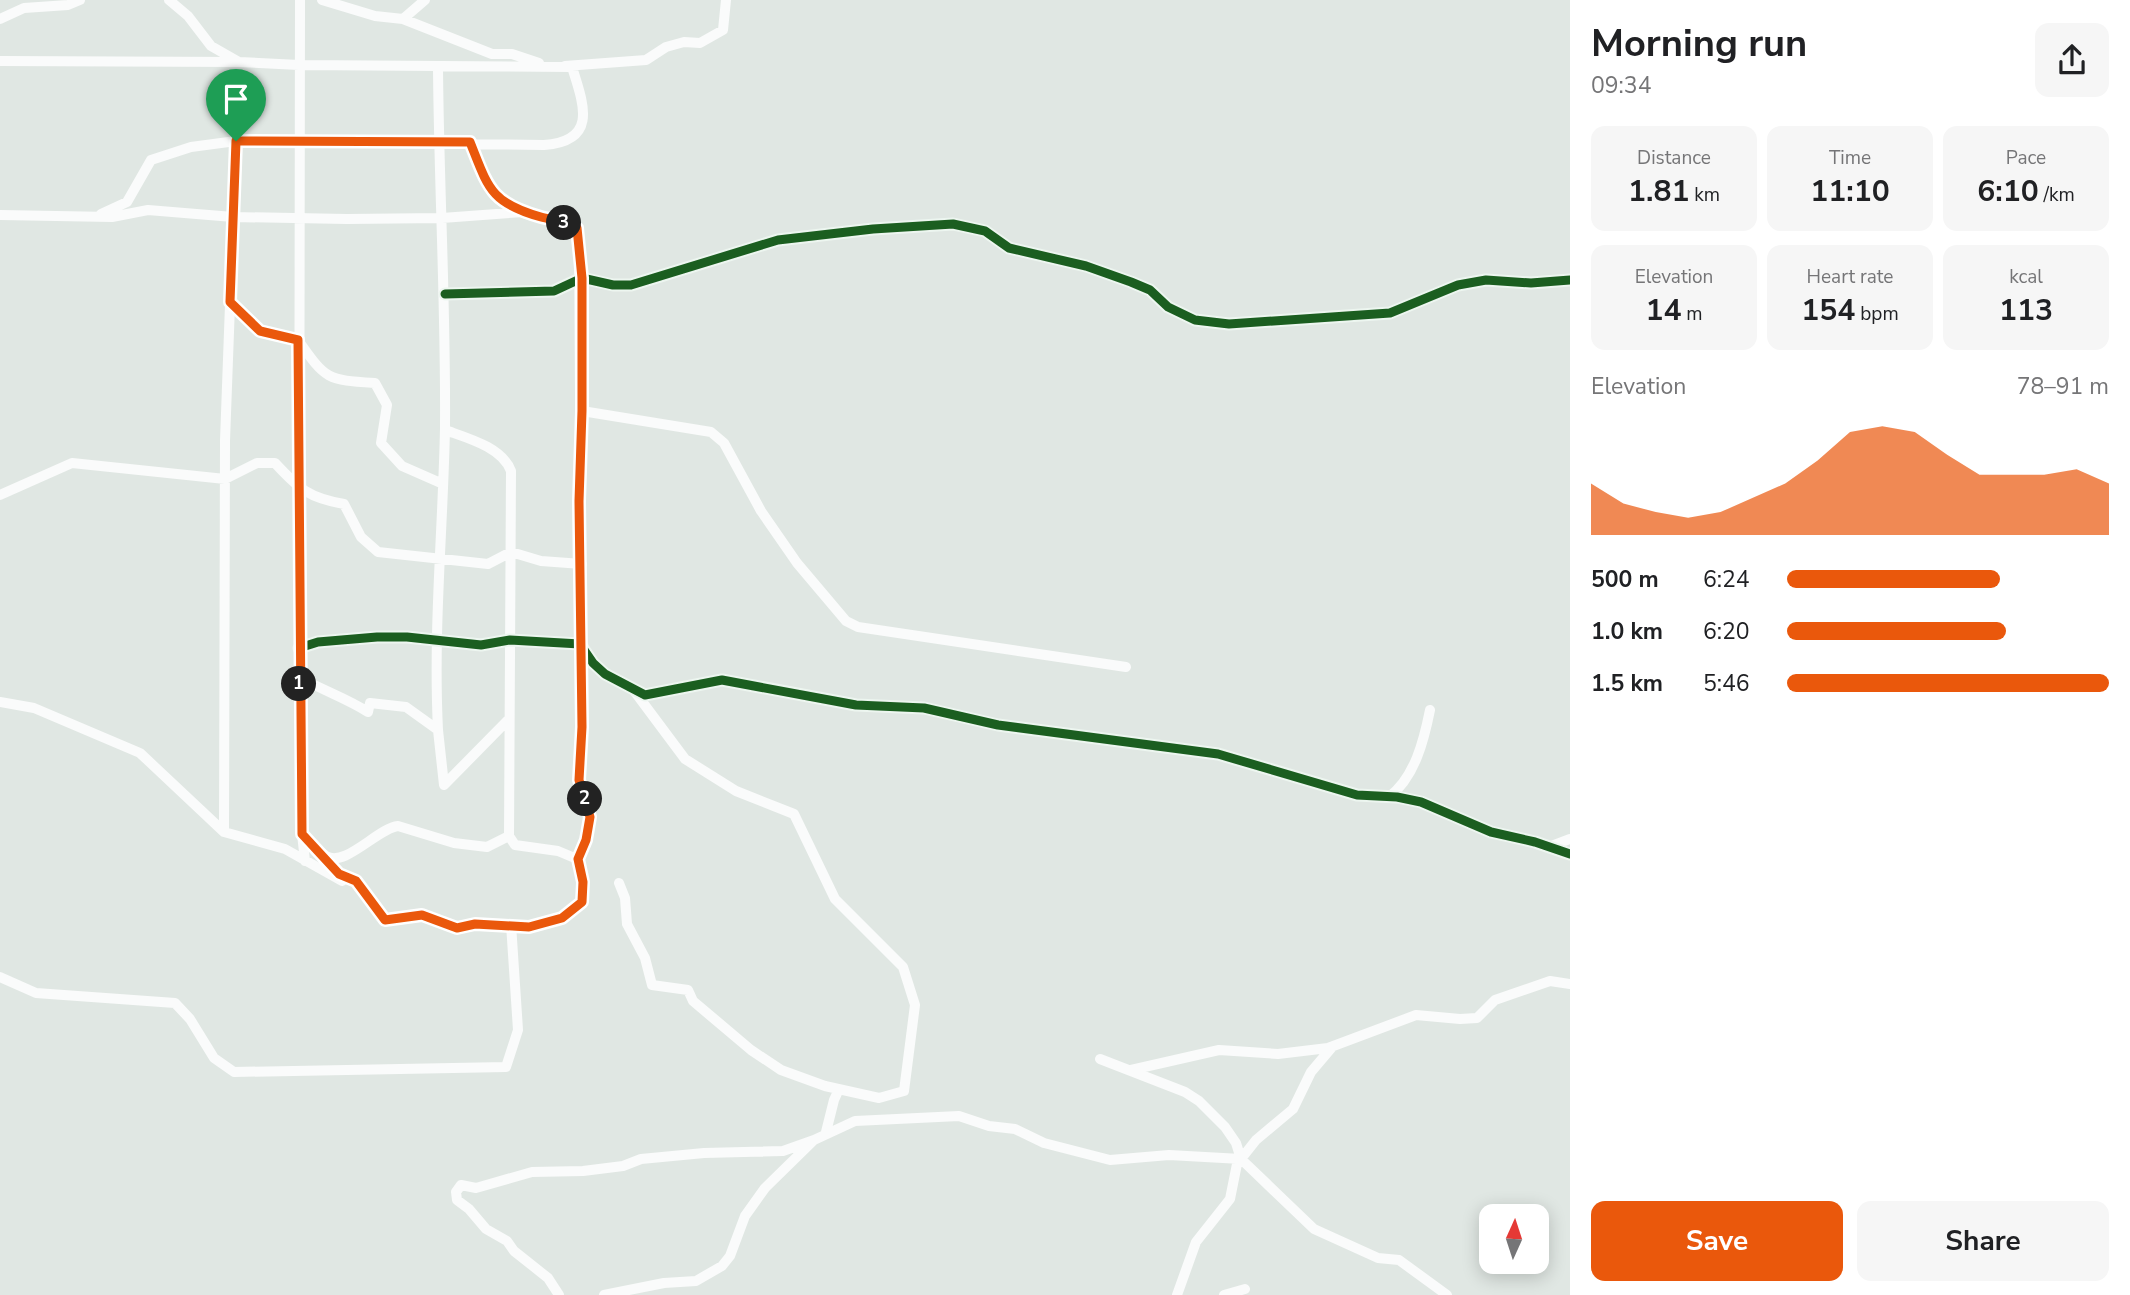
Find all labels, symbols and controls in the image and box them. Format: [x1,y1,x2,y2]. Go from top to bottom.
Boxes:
text: Morning run [1591,18,1807,69]
button: share [2035,23,2109,97]
pin [206,69,266,141]
text: 09:34 [1591,70,1651,101]
icon: arrive [217,80,255,118]
text: Distance [1637,145,1711,171]
text: Time [1829,145,1871,171]
text: Pace [2006,145,2046,171]
text: 1.81 [1628,171,1689,212]
text: 11:10 [1810,171,1890,212]
text: 6:10 [1977,171,2039,212]
text: km [1689,182,1720,208]
text: /km [2039,182,2075,208]
pin: 3 [546,206,582,241]
text: 3 [558,209,569,235]
text: Elevation [1635,264,1713,290]
text: Heart rate [1807,264,1893,290]
text: kcal [2009,264,2043,290]
text: 14 [1645,290,1681,331]
text: 154 [1801,290,1855,331]
text: 113 [1999,290,2053,331]
text: m [1681,301,1703,327]
text: bpm [1855,301,1899,327]
text: Elevation [1591,371,1686,402]
text: 78–91 m [2017,371,2109,402]
text: 500 m [1591,564,1659,595]
text: 6:24 [1703,564,1750,595]
text: 1.0 km [1591,616,1663,647]
text: 6:20 [1703,616,1750,647]
pin: 1 [282,666,316,702]
text: 1.5 km [1591,668,1663,699]
text: 5:46 [1703,668,1750,699]
text: 1 [293,670,304,696]
pin: 2 [568,782,602,816]
text: 2 [579,785,590,811]
button: Save [1591,1201,1843,1281]
button: Share [1857,1201,2109,1281]
north arrow [1479,1204,1549,1274]
map controls [1479,1204,1549,1274]

